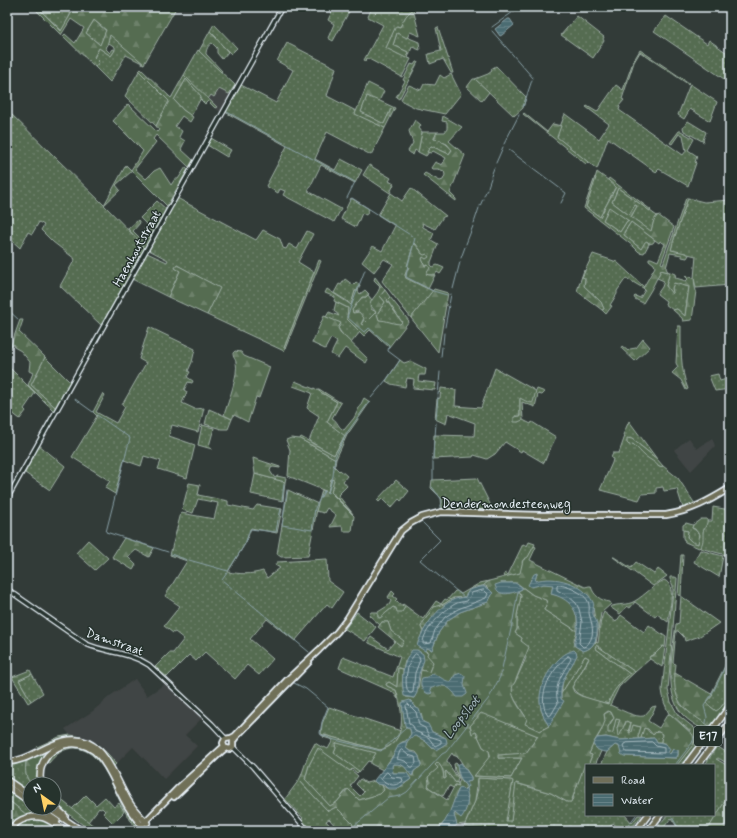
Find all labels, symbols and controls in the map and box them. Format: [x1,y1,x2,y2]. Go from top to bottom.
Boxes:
street label: Haenhoutstraat [109,207,165,290]
street label: Dendermondesteenweg [441,496,571,514]
street label: Damstraat [83,625,146,660]
water label: Loopsloot [439,691,485,743]
road number: E17 [694,726,722,746]
legend [585,764,715,816]
text: Road [621,773,645,789]
north arrow [22,776,62,816]
text: N [30,781,44,796]
text: Water [621,793,653,809]

